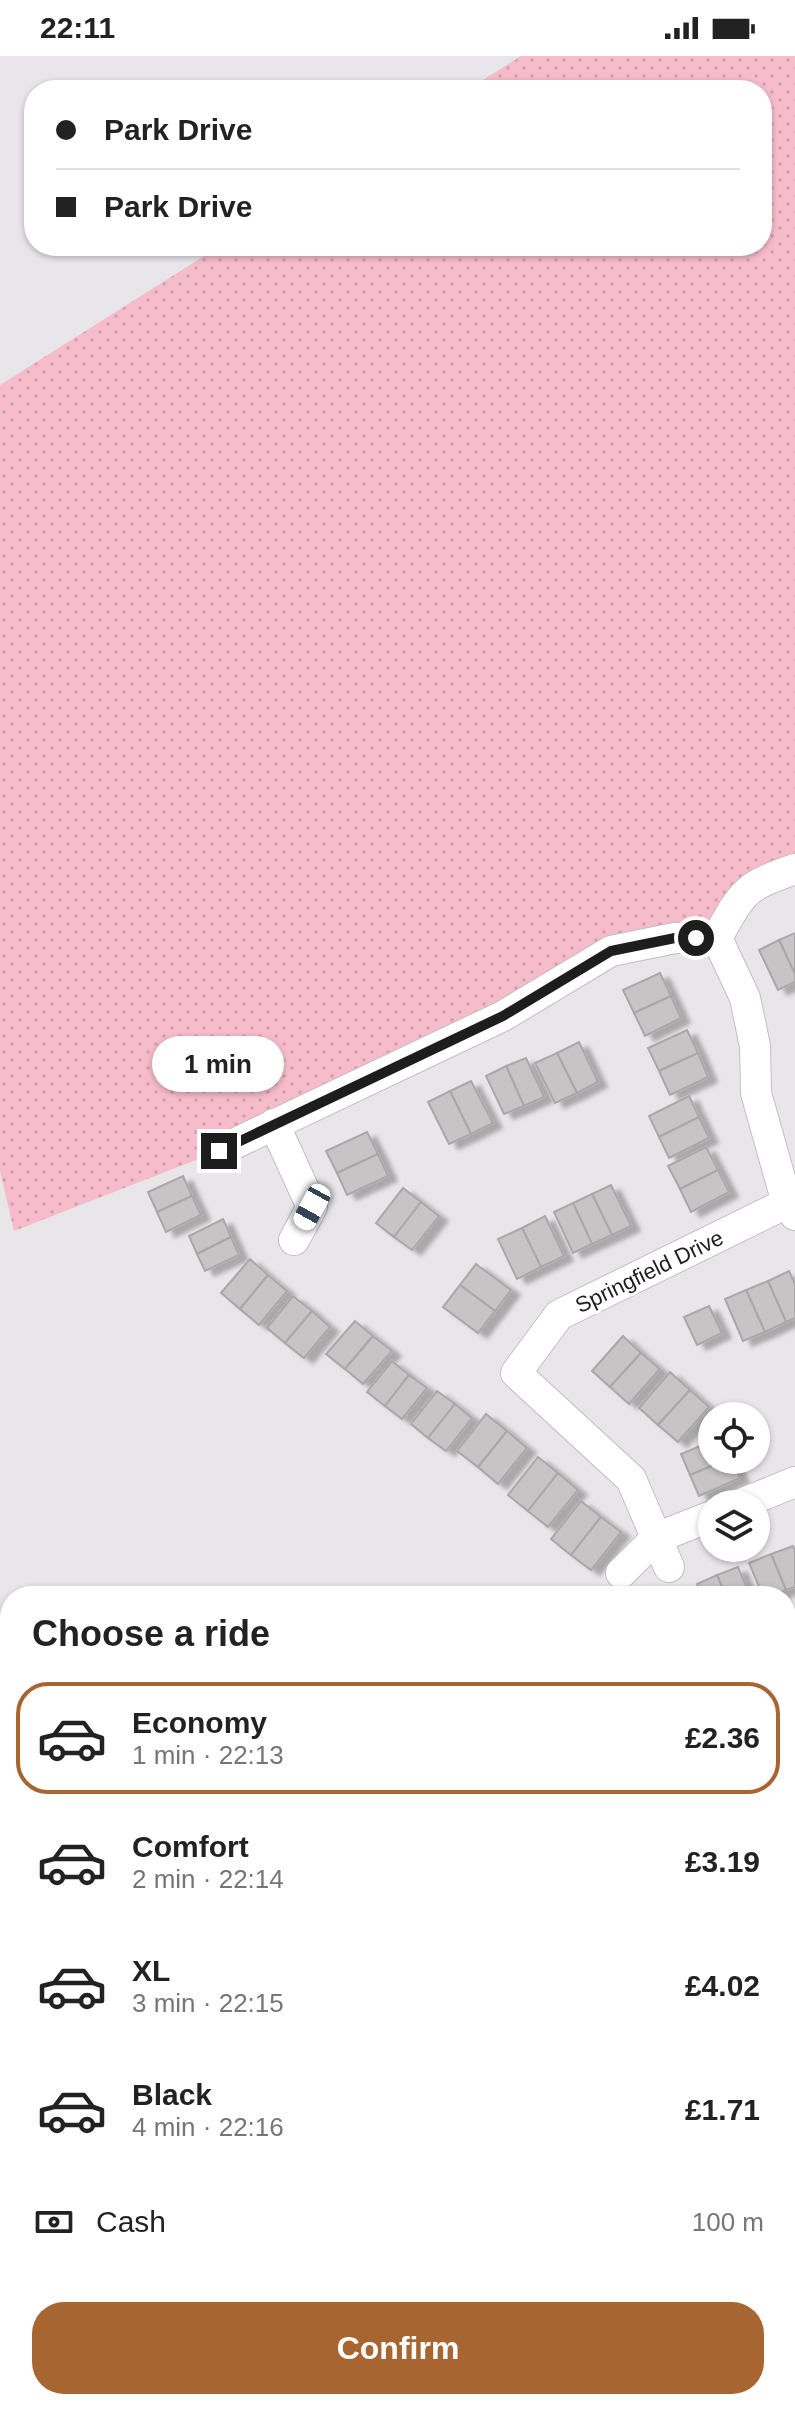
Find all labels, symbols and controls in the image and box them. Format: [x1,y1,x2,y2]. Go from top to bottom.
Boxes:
text: 22:11 [40,11,115,44]
text: Park Drive [104,113,252,146]
text: Park Drive [104,190,252,223]
route start [678,920,714,956]
callout: 1 min [153,1035,285,1091]
text: 1 min [184,1049,252,1079]
route end [201,1133,237,1169]
car [290,1180,334,1234]
street label: Springfield Drive [571,1225,727,1318]
map controls [698,1402,770,1562]
button: locate [698,1402,770,1474]
button: layers [698,1490,770,1562]
text: Choose a ride [32,1613,270,1654]
icon: car [36,1702,108,1774]
text: Economy [132,1706,267,1739]
text: £2.36 [685,1721,760,1754]
text: 1 min · 22:13 [132,1740,284,1770]
icon: car [36,1826,108,1898]
text: Comfort [132,1830,249,1863]
text: £3.19 [685,1845,760,1878]
text: 2 min · 22:14 [132,1864,284,1894]
icon: car [36,1950,108,2022]
text: XL [132,1954,170,1987]
text: £4.02 [685,1969,760,2002]
text: 3 min · 22:15 [132,1988,284,2018]
icon: car [36,2074,108,2146]
text: Black [132,2078,212,2111]
text: £1.71 [685,2093,760,2126]
text: 4 min · 22:16 [132,2112,284,2142]
icon: cash [32,2200,76,2244]
text: Cash [96,2205,166,2238]
text: 100 m [692,2207,764,2237]
button: Confirm [32,2302,764,2394]

